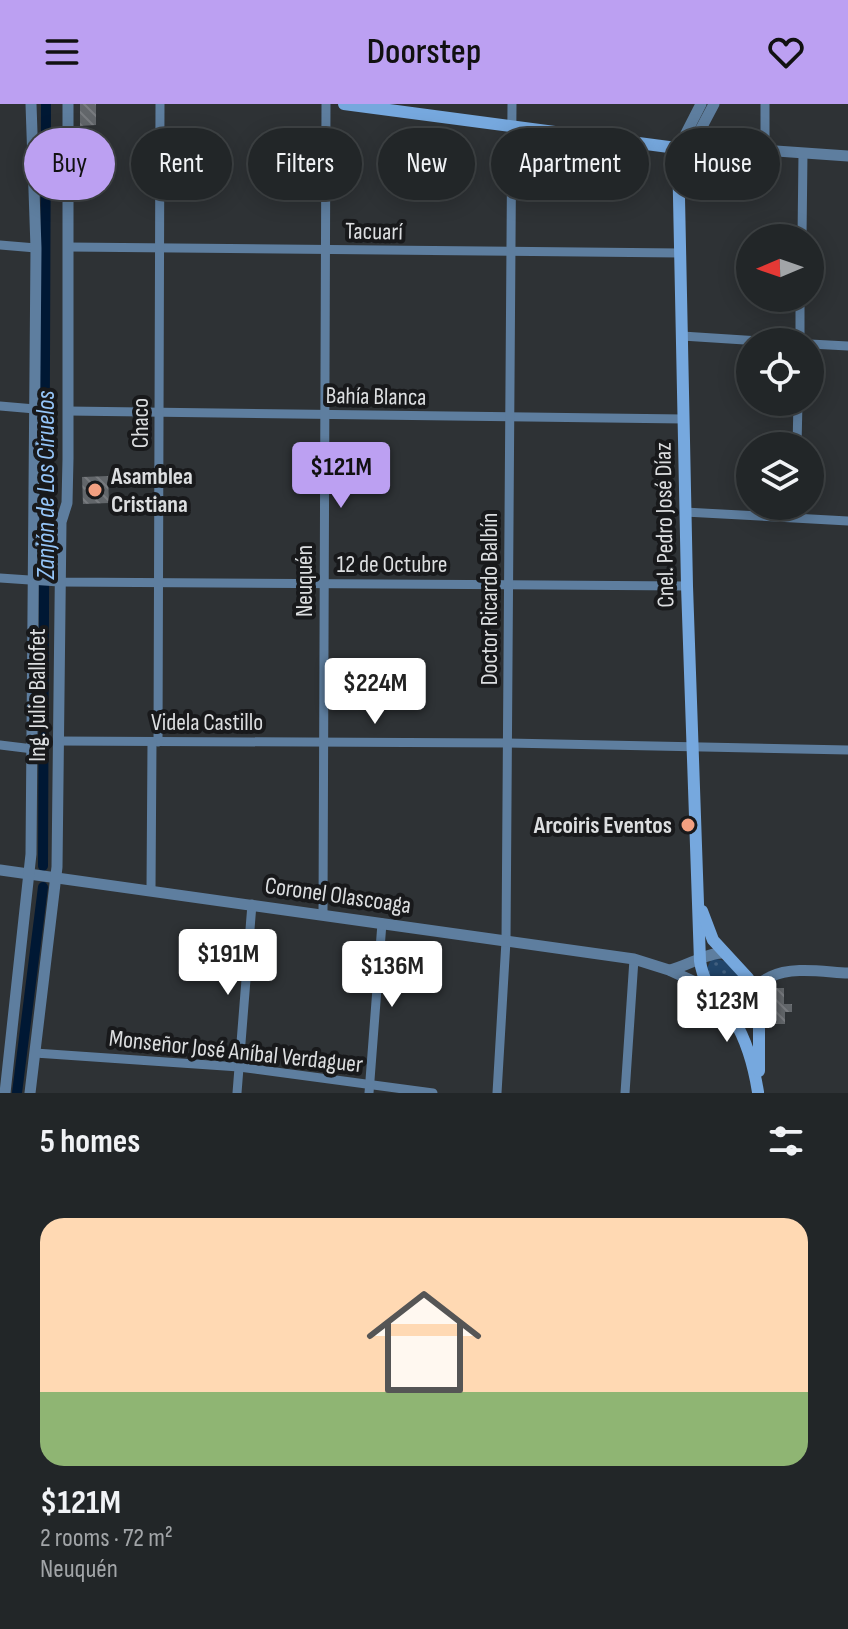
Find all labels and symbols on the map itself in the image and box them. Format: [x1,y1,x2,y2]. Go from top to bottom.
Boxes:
street label: Tacuarí [345,216,404,247]
north arrow [736,224,824,312]
street label: Bahía Blanca [325,381,427,412]
water label: Zanjón de Los Ciruelos [31,391,62,580]
street label: Chaco [126,398,155,448]
pin: $121M [285,442,397,510]
street label: Cnel. Pedro José Díaz [649,442,680,608]
place label: Asamblea Cristiana [110,462,193,519]
marker: Asamblea Cristiana [86,481,104,499]
street label: Doctor Ricardo Balbín [475,513,504,685]
street label: Neuquén [290,545,319,617]
street label: 12 de Octubre [337,550,447,579]
street label: Ing. Julio Ballofet [23,628,52,762]
pin: $224M [319,658,431,726]
street label: Videla Castillo [151,708,263,737]
place label: Arcoiris Eventos [533,811,672,840]
marker: Arcoiris Eventos [679,816,697,834]
street label: Coronel Olascoaga [263,871,413,920]
pin: $191M [172,929,284,997]
pin: $136M [336,941,448,1009]
pin: $123M [671,976,783,1044]
street label: Monseñor José Aníbal Verdaguer [108,1024,364,1079]

